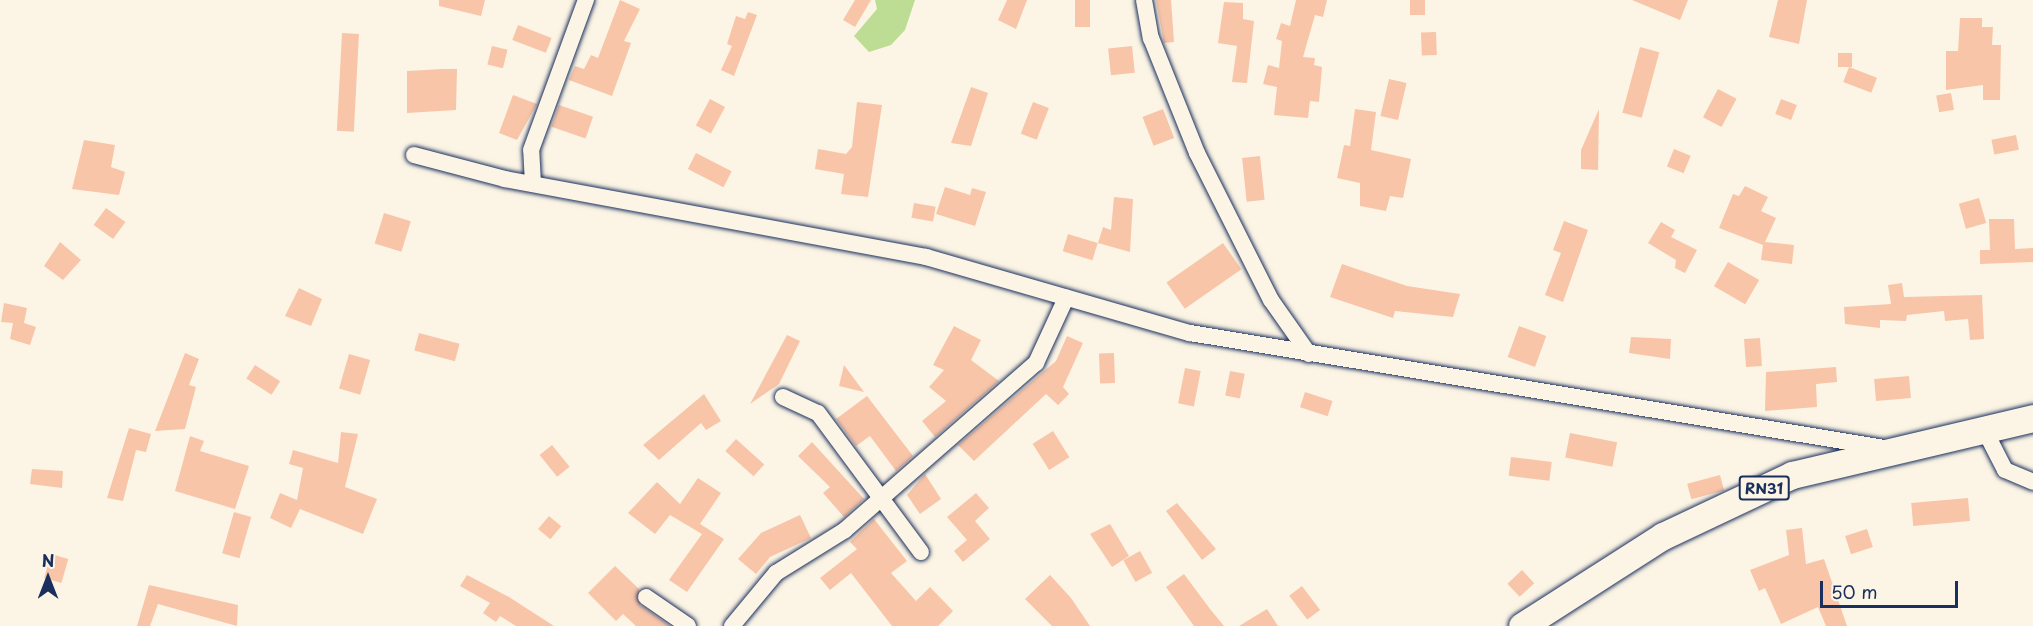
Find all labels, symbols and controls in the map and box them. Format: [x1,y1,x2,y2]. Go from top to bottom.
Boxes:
road number: RN31 [1738,476,1790,500]
north arrow [18,548,78,608]
text: N [42,548,54,572]
scale bar [1823,569,1961,607]
text: 50 m [1831,578,1878,605]

